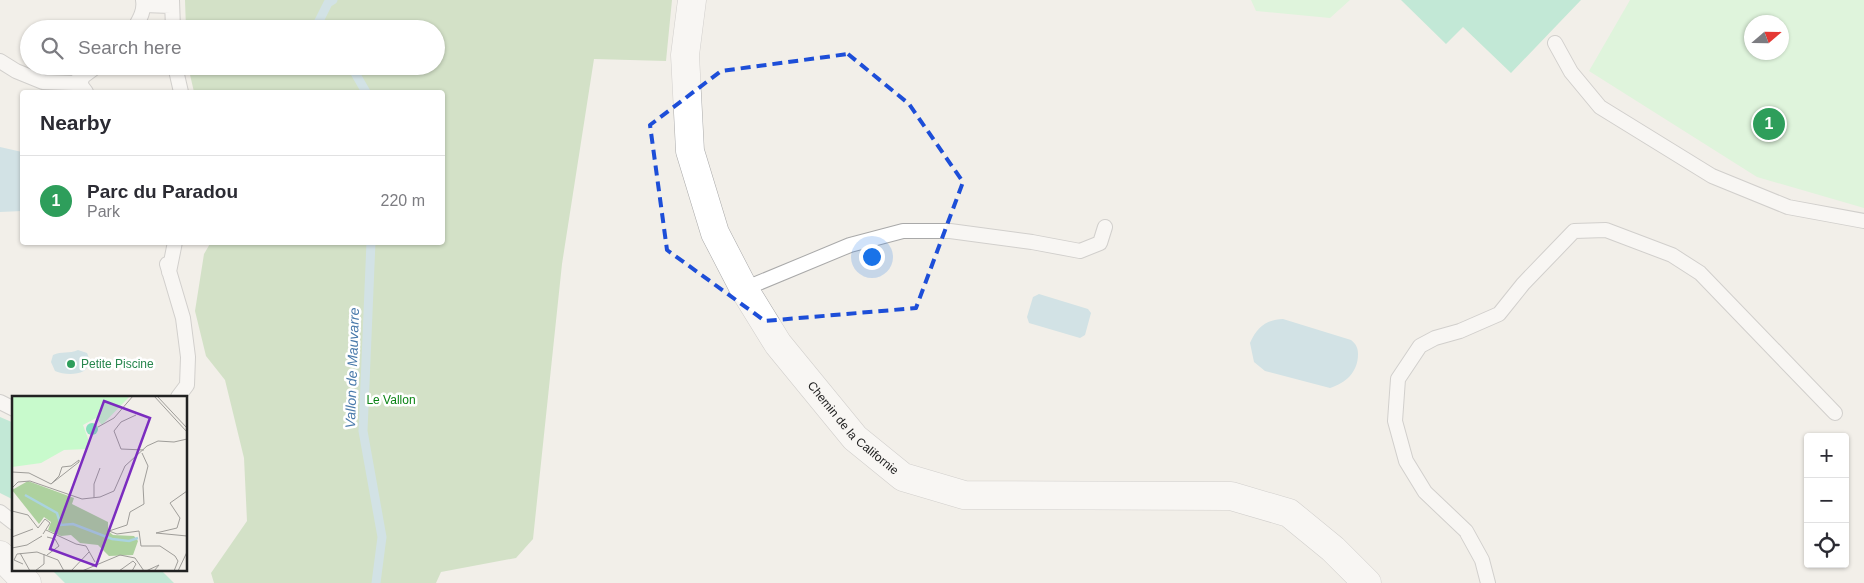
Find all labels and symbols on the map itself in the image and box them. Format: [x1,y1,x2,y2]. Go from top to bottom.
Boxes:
north arrow [1744,15,1789,60]
pin: 1 [1753,105,1785,143]
your location [859,244,885,270]
water label: Vallon de Mauvarre [342,307,362,429]
place label: Petite Piscine [81,357,154,371]
marker: Petite Piscine [65,358,77,370]
street label: Chemin de la Californie [805,379,902,478]
park label: Le Vallon [366,393,416,407]
inset map [12,396,188,570]

